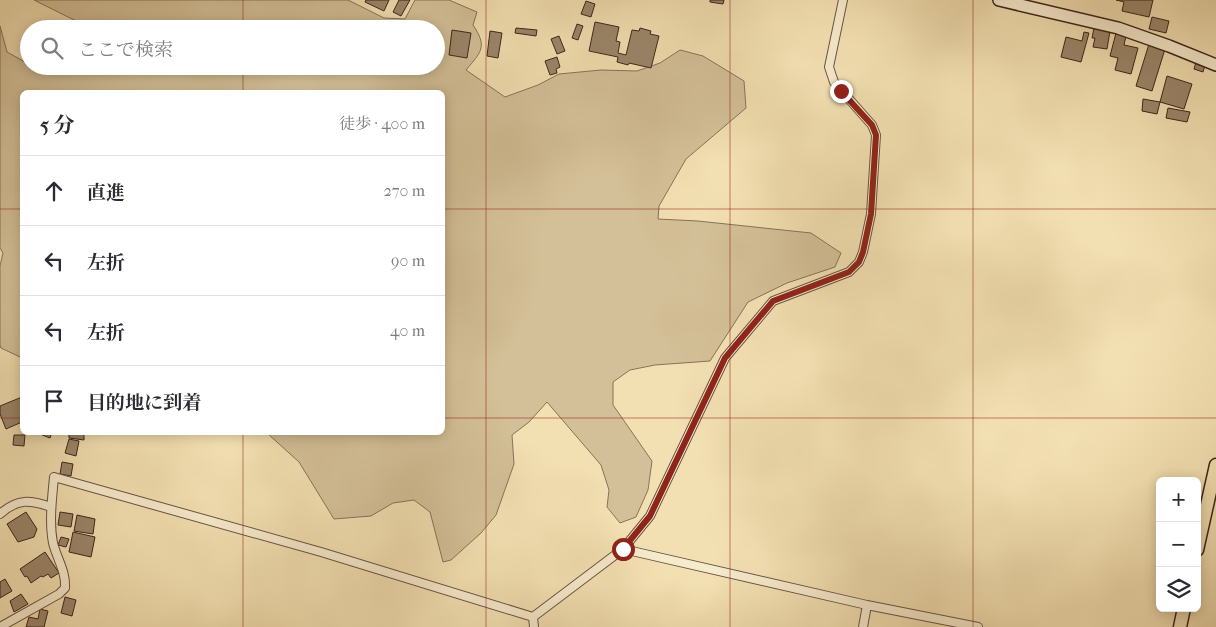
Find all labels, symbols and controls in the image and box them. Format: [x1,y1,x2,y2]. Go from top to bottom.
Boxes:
search box [20,20,445,75]
icon: search [38,34,66,62]
text: ここで検索 [78,39,173,61]
route end [830,80,853,103]
text: 5 分 [40,113,75,137]
text: 徒歩 · 400 m [339,114,425,133]
icon: ahead [40,177,68,205]
text: 270 m [384,181,425,200]
text: 直進 [87,182,125,204]
icon: left [40,247,68,275]
text: 90 m [391,251,425,270]
text: 左折 [87,252,125,274]
icon: left [40,317,68,345]
text: 40 m [390,321,425,340]
text: 左折 [87,322,125,344]
icon: arrive [40,387,68,415]
text: 目的地に到着 [87,392,201,414]
map controls [1156,477,1201,612]
button: + [1156,477,1201,522]
button: − [1156,522,1201,567]
route start [612,538,635,561]
button: layers [1156,567,1201,612]

